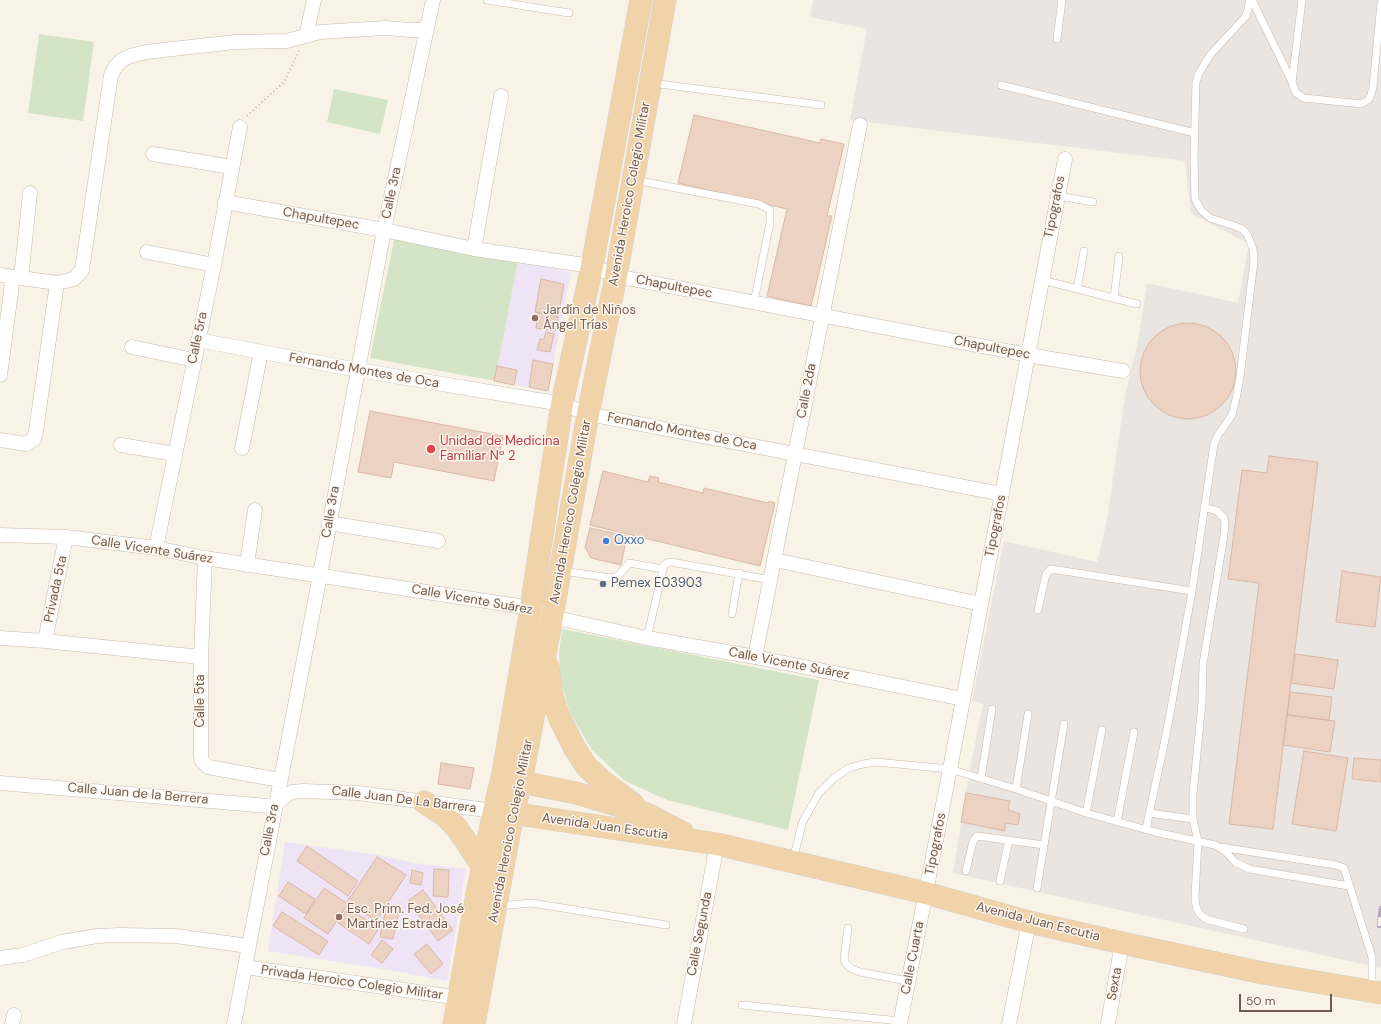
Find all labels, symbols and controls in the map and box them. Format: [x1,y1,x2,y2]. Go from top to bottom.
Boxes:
street label: Avenida Heroico Colegio Militar [606,100,654,288]
street label: Calle 3ra [379,166,405,220]
street label: Tipografos [1041,174,1069,240]
street label: Chapultepec [281,205,361,233]
street label: Chapultepec [634,272,714,302]
place label: Jardín de Niños Ángel Trías [543,303,636,334]
street label: Calle 5ra [185,311,211,365]
marker: Jardín de Niños Ángel Trías [530,313,540,323]
street label: Chapultepec [952,333,1032,363]
street label: Fernando Montes de Oca [288,350,440,392]
street label: Calle 2da [794,362,820,420]
street label: Fernando Montes de Oca [606,410,758,454]
street label: Avenida Heroico Colegio Militar [547,418,595,606]
place label: Unidad de Medicina Familiar Nº 2 [440,434,560,465]
marker: Unidad de Medicina Familiar Nº 2 [425,443,437,455]
street label: Calle 3ra [319,485,343,539]
street label: Tipografos [982,493,1010,559]
street label: Calle Vicente Suárez [90,533,214,567]
place label: Oxxo [614,533,644,549]
marker: Oxxo [601,536,611,546]
street label: Privada 5ta [41,554,71,624]
place label: Pemex E03903 [611,576,702,592]
marker: Pemex E03903 [598,579,608,589]
street label: Calle Vicente Suárez [410,582,534,618]
street label: Calle Vicente Suárez [727,645,851,683]
street label: Calle 5ta [193,674,209,728]
street label: Avenida Heroico Colegio Militar [485,738,537,924]
street label: Calle Juan de la Berrera [67,780,209,808]
street label: Calle Juan De La Barrera [331,783,477,817]
street label: Calle 3ra [257,803,283,857]
street label: Avenida Juan Escutia [541,810,669,844]
street label: Tipografos [922,811,950,877]
street label: Calle Segunda [684,891,716,977]
street label: Avenida Juan Escutia [974,899,1102,945]
place label: Esc. Prim. Fed. José Martínez Estrada [347,902,464,933]
marker: Esc. Prim. Fed. José Martínez Estrada [334,912,344,922]
street label: Calle Cuarta [898,920,928,996]
street label: Privada Heroico Colegio Militar [260,962,444,1004]
street label: Sexta [1104,966,1126,1002]
scale bar [1241,986,1334,1012]
text: 50 m [1246,993,1275,1009]

